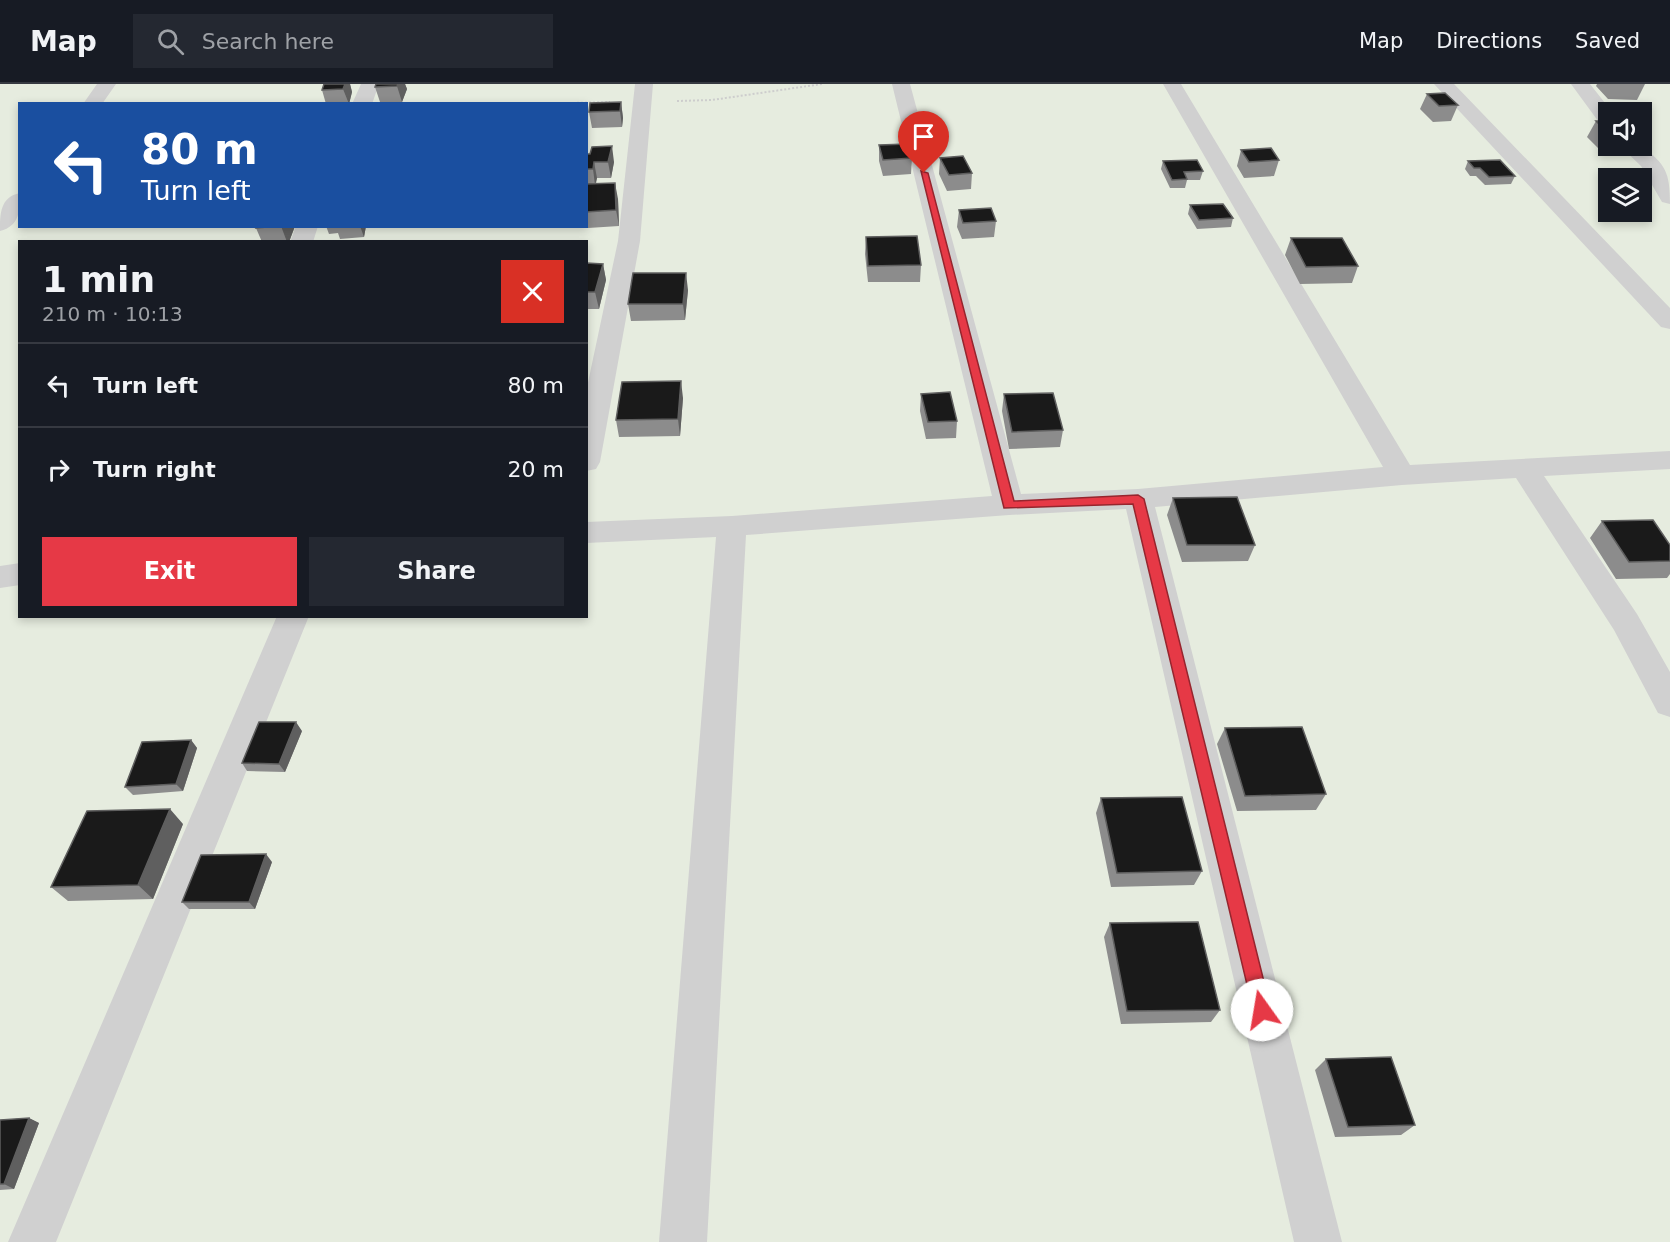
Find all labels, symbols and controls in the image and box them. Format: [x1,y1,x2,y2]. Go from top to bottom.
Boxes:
search box [133,14,553,68]
text: Map [30,25,97,58]
icon: search [154,25,187,58]
text: Search here [202,29,334,54]
text: Map [1359,29,1403,53]
text: Directions [1436,29,1542,53]
text: Saved [1575,29,1640,53]
map controls [1598,102,1652,222]
button: sound [1598,102,1652,156]
pin [898,111,949,173]
icon: arrive [907,120,940,153]
text: 80 m [141,125,258,174]
icon: left [42,126,120,204]
button: layers [1598,168,1652,222]
text: Turn left [141,175,251,206]
text: 1 min [42,259,155,300]
button: close [501,260,564,323]
text: 210 m · 10:13 [42,302,183,326]
icon: left [42,369,75,402]
text: Turn left [93,373,198,398]
text: 80 m [508,373,564,398]
icon: right [42,453,75,486]
text: Turn right [93,457,216,482]
text: 20 m [508,457,564,482]
button: Exit [42,537,297,606]
button: Share [309,537,564,606]
position arrow [1230,978,1294,1042]

